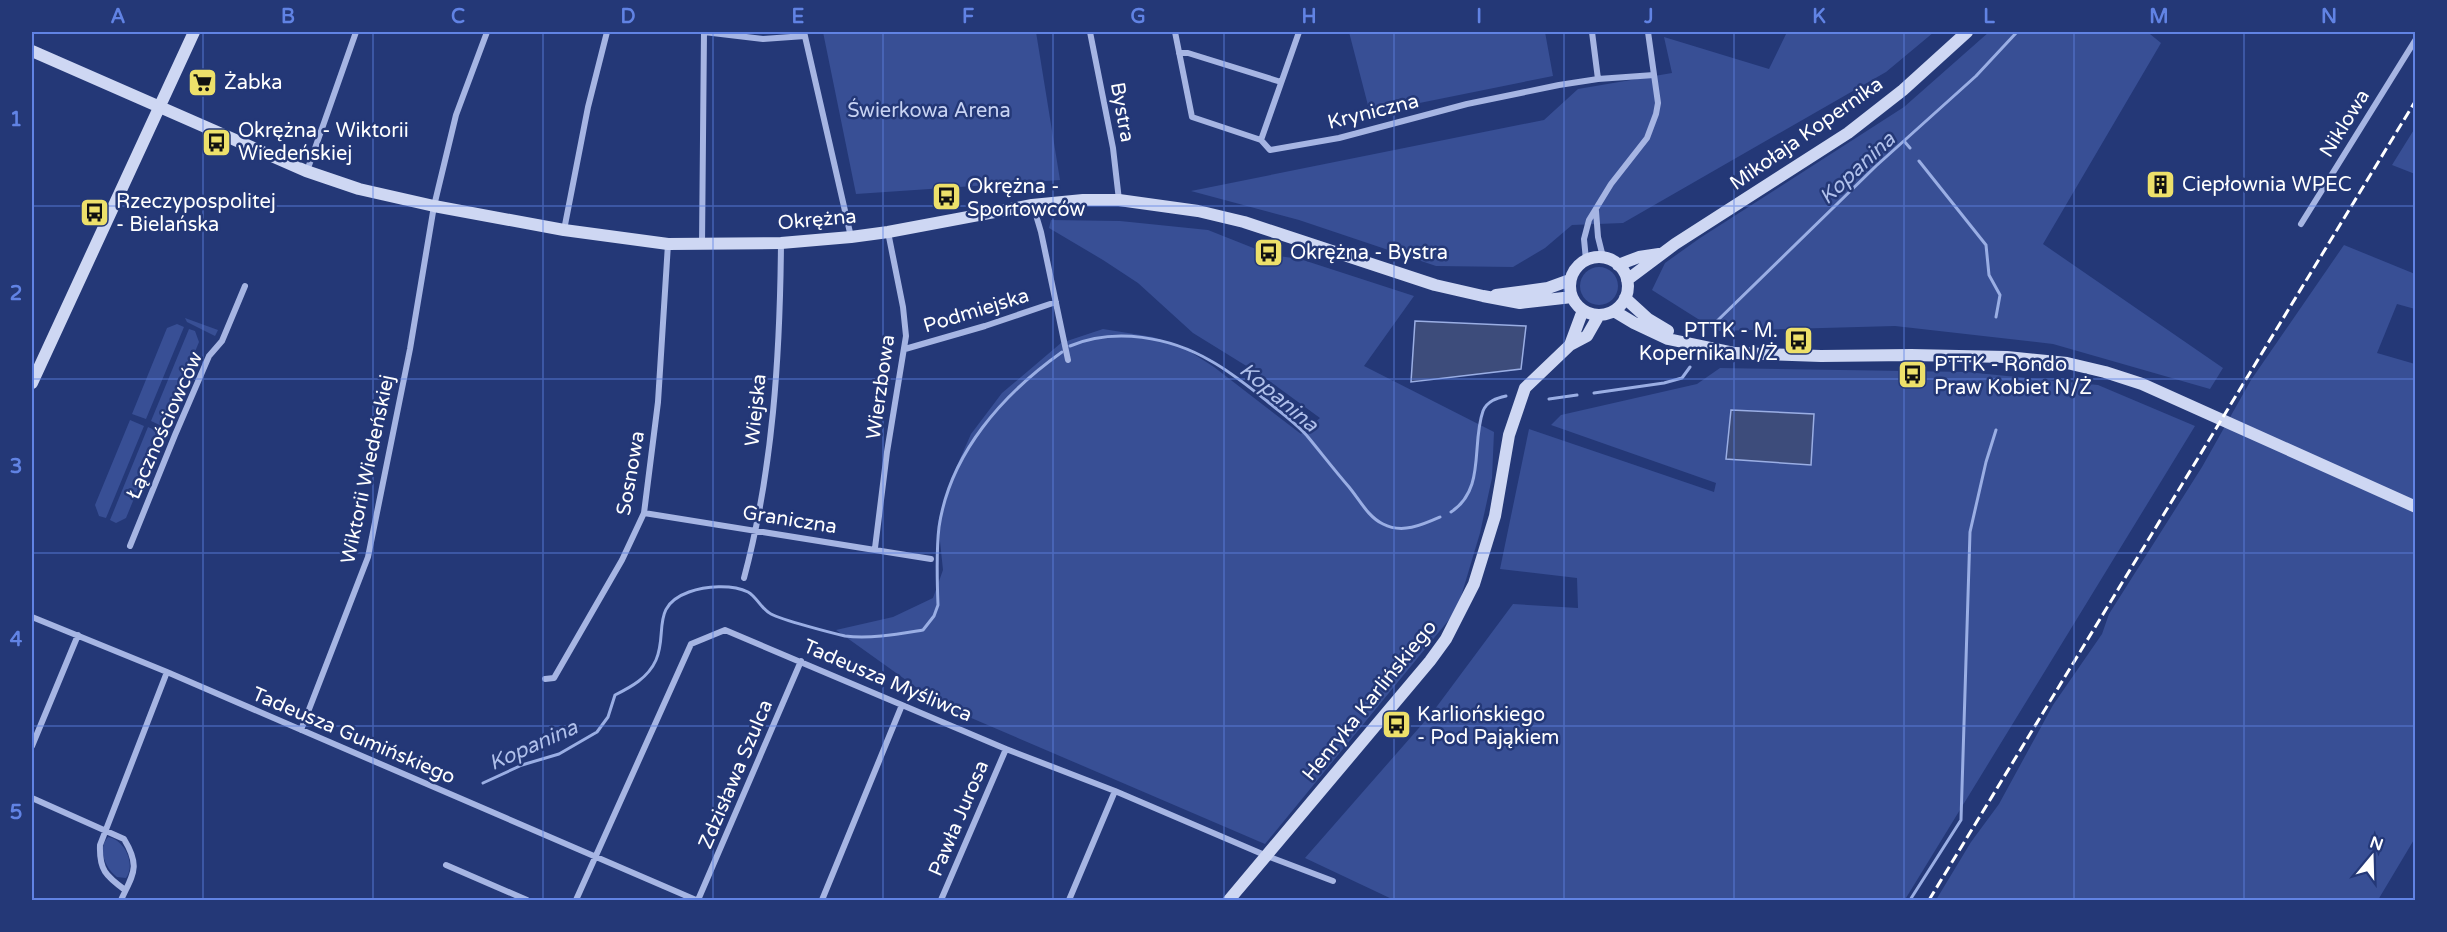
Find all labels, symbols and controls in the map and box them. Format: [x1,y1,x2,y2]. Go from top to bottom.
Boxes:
text: A [111,5,126,29]
text: B [281,5,295,29]
text: C [451,5,465,29]
text: D [620,5,636,29]
text: E [792,5,805,29]
text: F [962,5,974,29]
text: G [1130,5,1146,29]
text: H [1301,5,1317,29]
text: I [1476,5,1482,29]
text: J [1643,5,1654,29]
text: K [1812,5,1826,29]
text: L [1983,5,1995,29]
text: M [2149,5,2169,29]
text: N [2321,5,2337,29]
supermarket icon: Żabka [187,66,219,98]
place label: Żabka [224,71,283,95]
street label: Mikołaja Kopernika [1725,72,1888,196]
street label: Bystra [1105,80,1139,144]
street label: Niklowa [2315,85,2375,162]
street label: Kryniczna [1325,89,1421,135]
park label: Świerkowa Arena [847,98,1011,123]
text: 1 [10,108,22,132]
place label: Okrężna - Wiktorii Wiedeńskiej [238,119,409,166]
bus stop icon: Okrężna - Wiktorii Wiedeńskiej [201,126,233,158]
water label: Kopanina [1814,126,1901,210]
building icon: Ciepłownia WPEC [2145,168,2177,200]
place label: Ciepłownia WPEC [2182,173,2352,197]
place label: Okrężna - Sportowców [967,175,1085,222]
bus stop icon: Okrężna - Sportowców [930,181,962,213]
place label: Rzeczypospolitej - Bielańska [116,190,276,237]
bus stop icon: Rzeczypospolitej - Bielańska [79,196,111,228]
street label: Okrężna [777,205,857,235]
bus stop icon: Okrężna - Bystra [1253,236,1285,268]
place label: Okrężna - Bystra [1290,241,1448,265]
text: 2 [10,282,22,306]
street label: Podmiejska [921,284,1032,338]
place label: PTTK - M. Kopernika N/Ż [1639,319,1778,366]
bus stop icon: PTTK - M. Kopernika N/Ż [1783,325,1815,357]
street label: Wierzbowa [862,333,900,441]
street label: Łącznościowców [122,348,208,503]
place label: PTTK - Rondo Praw Kobiet N/Ż [1934,353,2092,400]
water label: Kopanina [1234,357,1324,438]
bus stop icon: PTTK - Rondo Praw Kobiet N/Ż [1897,359,1929,391]
street label: Wiktorii Wiedeńskiej [336,372,400,566]
street label: Wiejska [740,373,772,448]
street label: Sosnowa [612,429,650,517]
text: 3 [10,455,22,479]
street label: Graniczna [741,501,839,539]
street label: Henryka Karlińskiego [1298,615,1442,786]
text: 4 [10,628,23,652]
street label: Tadeusza Myśliwca [800,635,976,727]
street label: Tadeusza Gumińskiego [248,682,459,790]
street label: Zdzisława Szulca [694,696,778,853]
place label: Karliońskiego - Pod Pająkiem [1417,703,1559,750]
bus stop icon: Karliońskiego - Pod Pająkiem [1380,709,1412,741]
water label: Kopanina [485,714,583,776]
street label: Pawła Jurosa [924,757,994,880]
text: 5 [10,801,22,825]
north arrow [2342,827,2402,887]
text: N [2367,832,2386,855]

